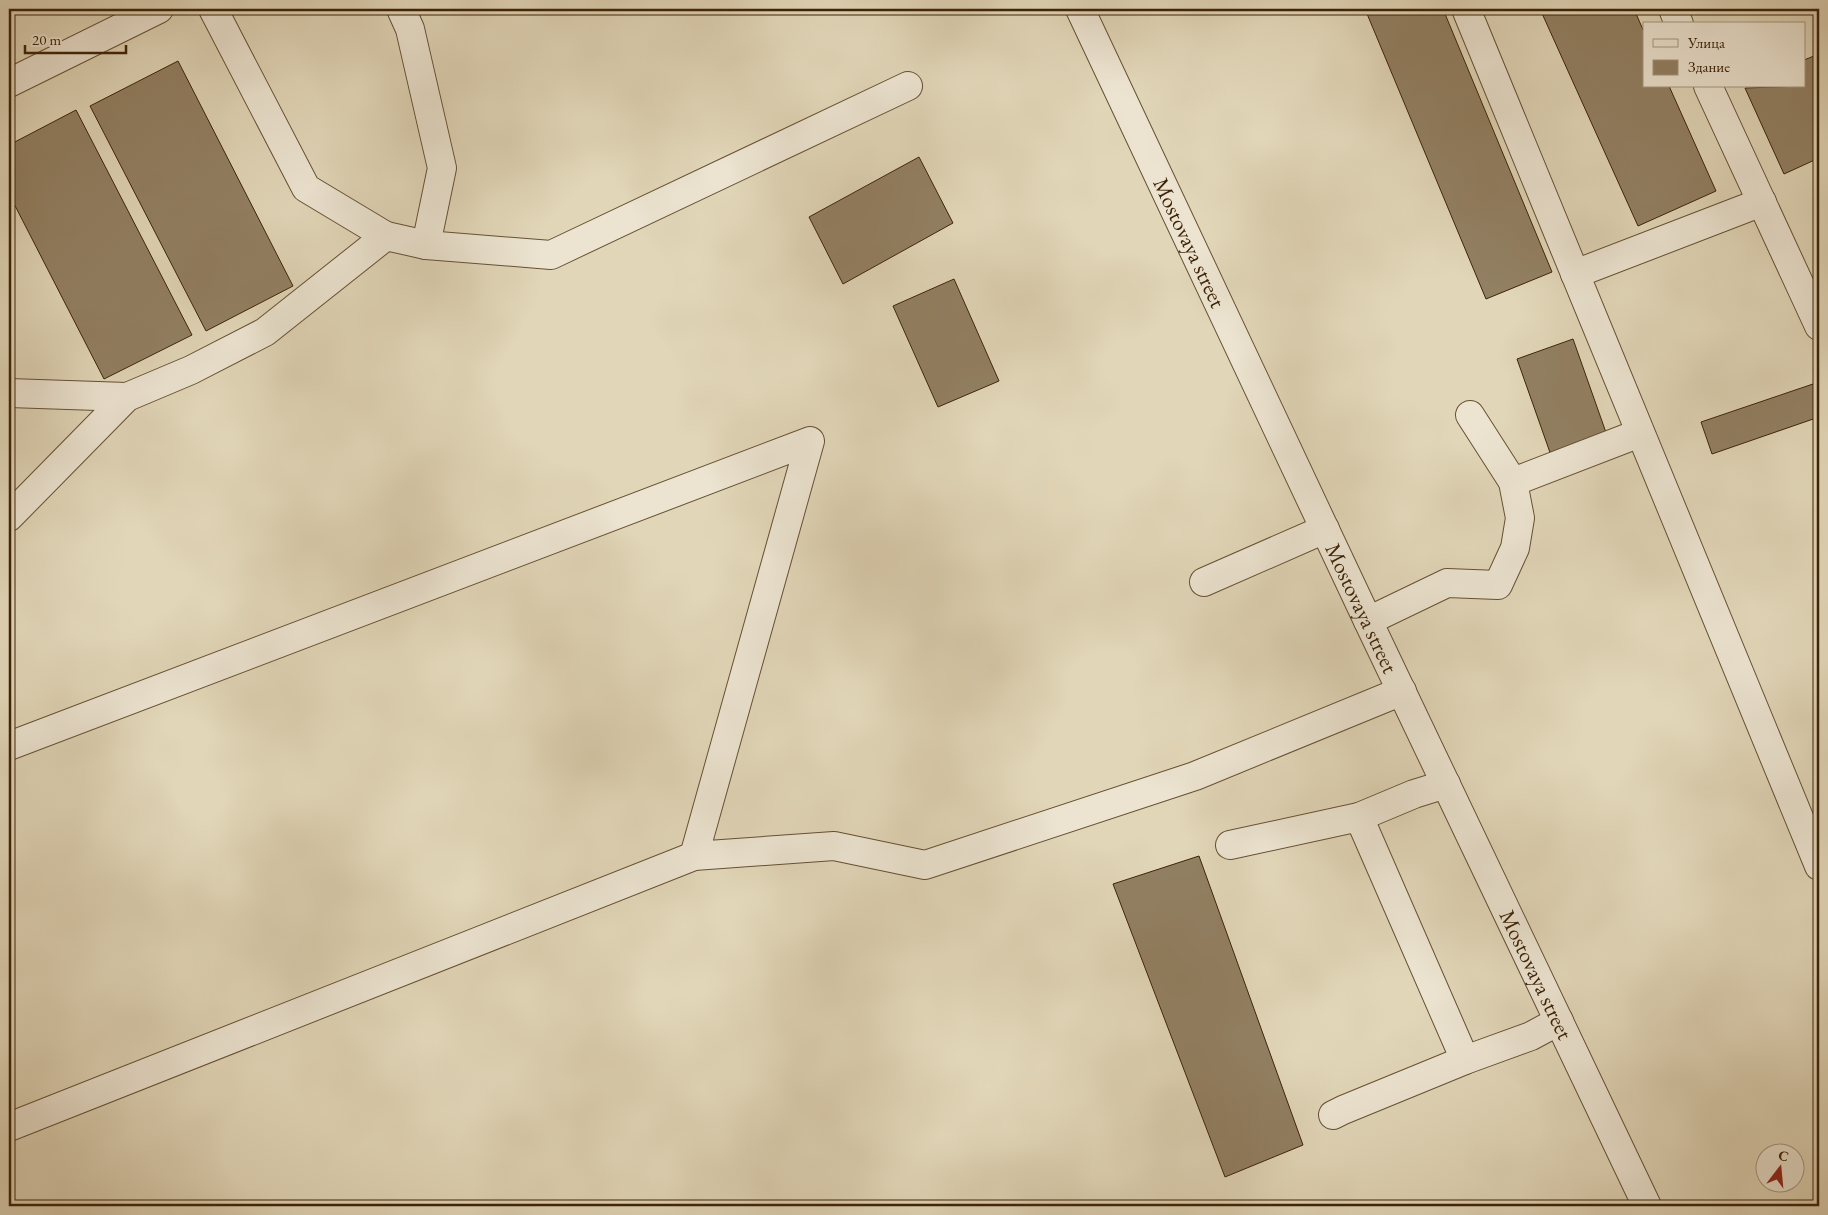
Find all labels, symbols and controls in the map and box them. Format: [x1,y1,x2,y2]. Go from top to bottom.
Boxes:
scale bar [25,22,126,54]
legend [1643,22,1806,88]
text: 20 m [32,30,61,49]
text: Улица [1687,33,1725,52]
text: Здание [1688,57,1730,76]
street label: Mostovaya street [1147,173,1233,312]
street label: Mostovaya street [1319,538,1405,678]
street label: Mostovaya street [1493,905,1580,1044]
north arrow [1756,1142,1806,1192]
text: С [1776,1145,1791,1166]

